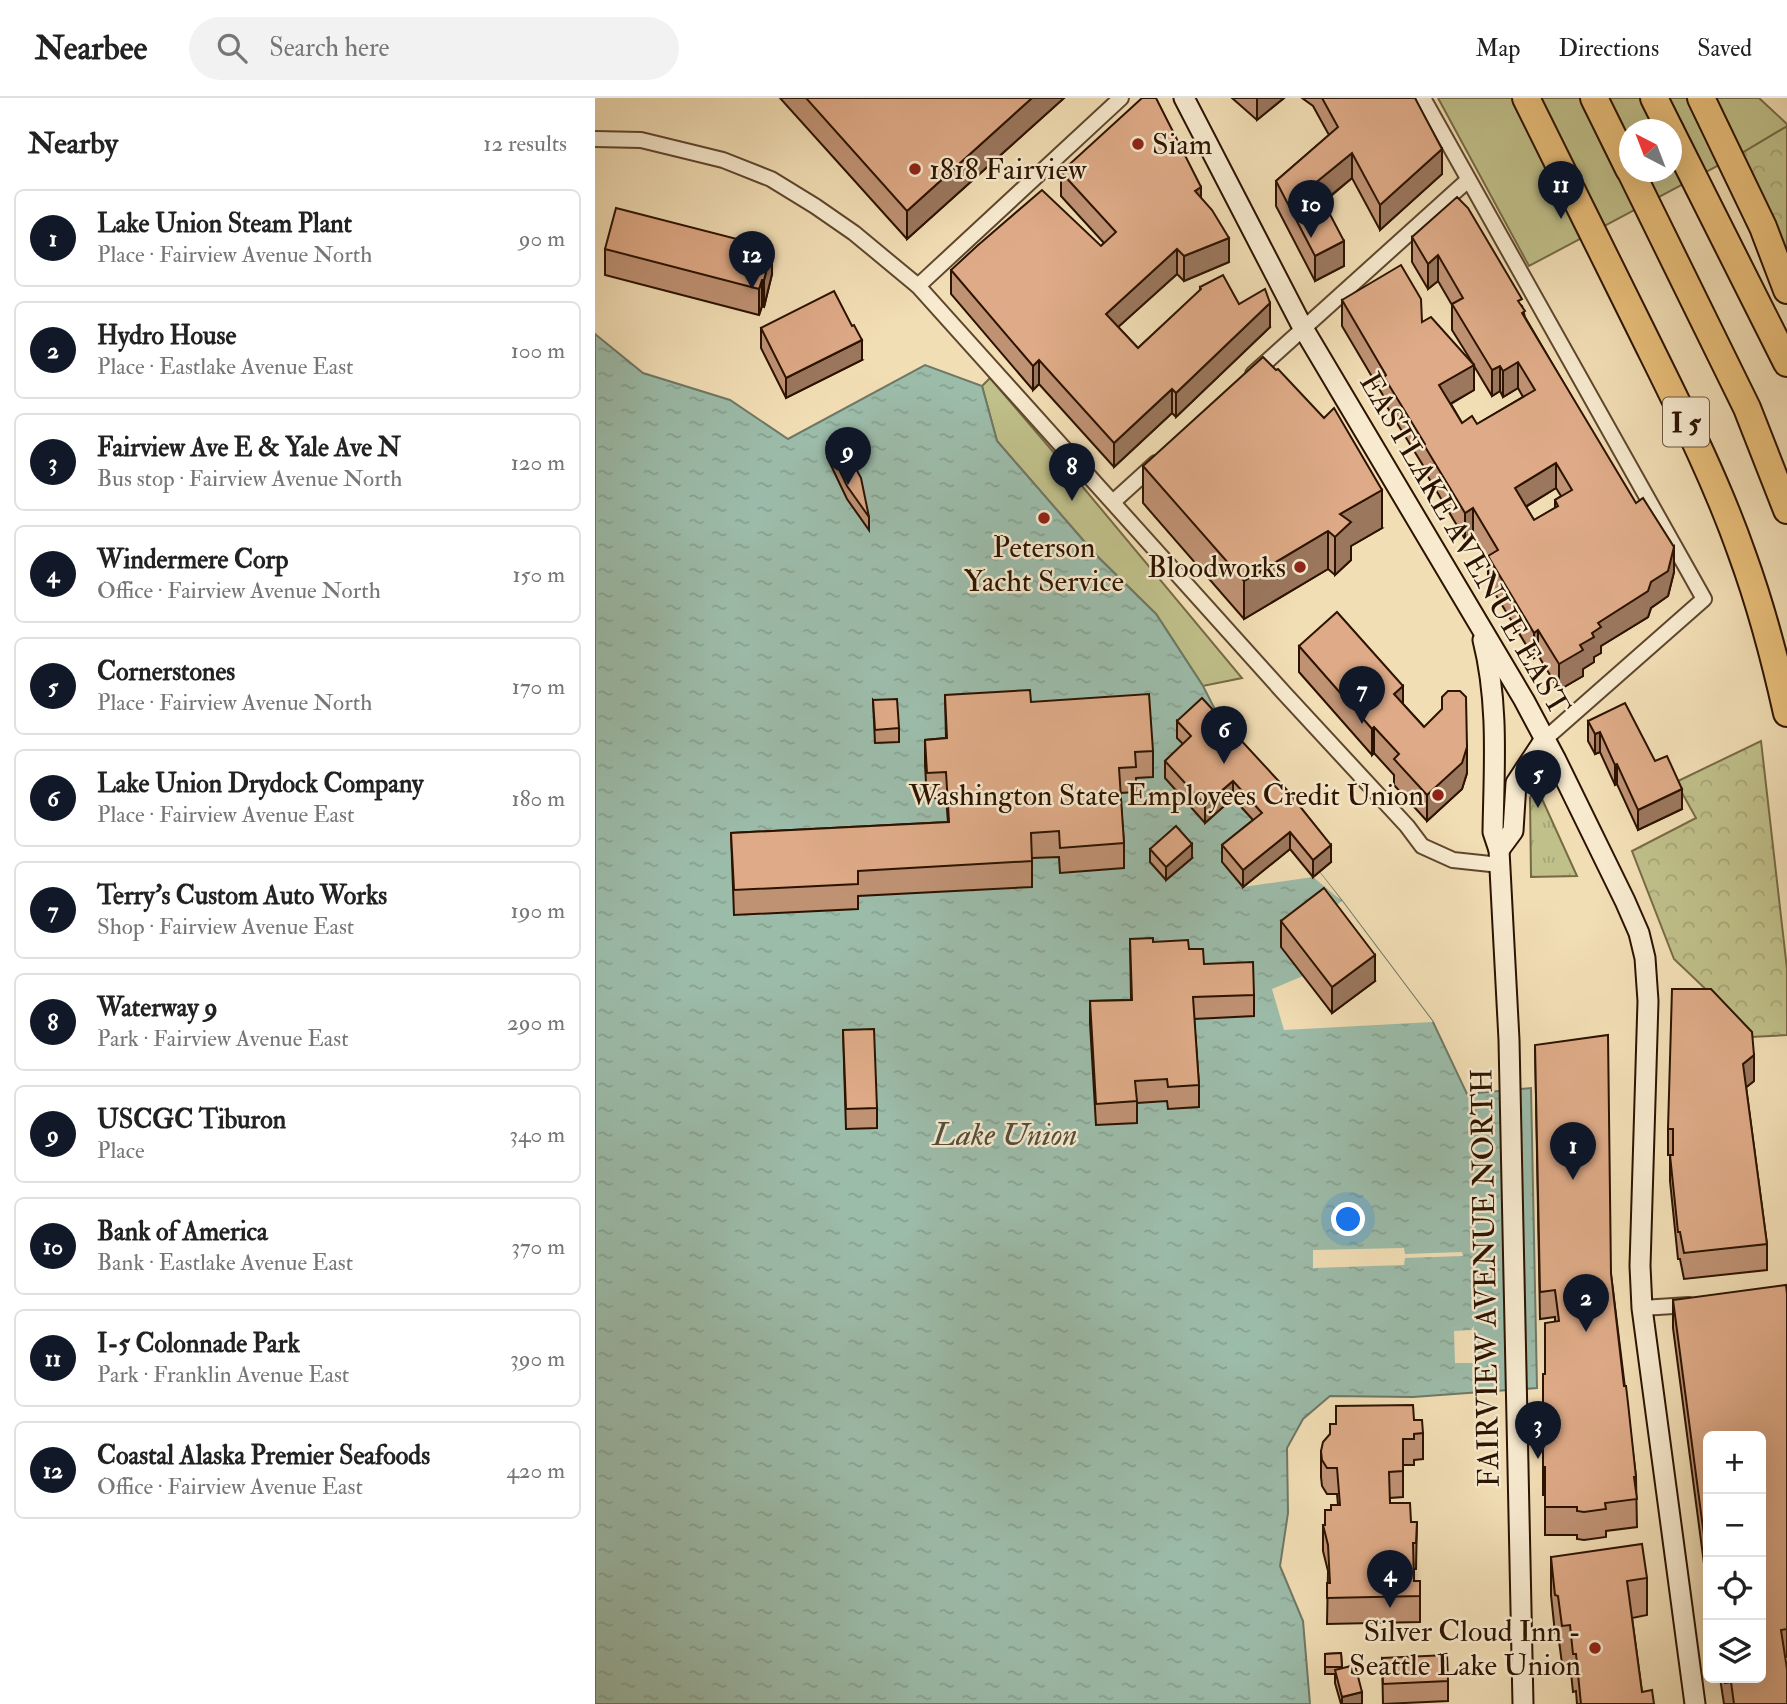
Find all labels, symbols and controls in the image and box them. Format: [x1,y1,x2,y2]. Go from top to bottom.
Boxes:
search box [189,17,679,80]
text: Nearbee [35,28,147,69]
icon: search [213,29,251,67]
text: Search here [269,32,389,64]
text: Map [1475,33,1520,64]
text: Directions [1558,33,1659,64]
text: Saved [1697,33,1752,64]
north arrow [1619,119,1682,182]
text: Nearby [28,125,118,162]
place label: Siam [1152,126,1212,163]
text: 12 results [483,129,567,158]
marker: Siam [1130,136,1146,152]
place label: 1818 Fairview [929,151,1087,188]
marker: 1818 Fairview [907,161,923,177]
pin: 11 [1538,161,1584,219]
pin: 10 [1288,180,1334,238]
text: Lake Union Steam Plant [97,208,352,240]
text: 1 [49,224,57,253]
text: 90 m [519,224,565,253]
pin: 12 [729,231,775,289]
text: Place · Fairview Avenue North [97,240,372,269]
text: Hydro House [97,320,236,352]
text: 2 [47,336,59,365]
text: 100 m [511,336,565,365]
text: Place · Eastlake Avenue East [97,352,354,381]
street label: EASTLAKE AVENUE EAST [1351,366,1578,722]
road number: I 5 [1663,398,1709,446]
pin: 9 [825,427,871,485]
text: Fairview Ave E & Yale Ave N [97,432,401,464]
pin: 8 [1049,443,1095,501]
text: 3 [49,448,57,477]
text: 120 m [511,448,565,477]
text: Bus stop · Fairview Avenue North [97,464,402,493]
marker: Peterson Yacht Service [1036,510,1052,526]
place label: Peterson Yacht Service [964,529,1124,600]
text: Windermere Corp [97,544,288,576]
place label: Bloodworks [1147,549,1286,586]
marker: Bloodworks [1292,559,1308,575]
text: 4 [47,560,59,589]
text: 150 m [512,560,565,589]
text: Office · Fairview Avenue North [97,576,381,605]
text: Cornerstones [97,656,235,688]
pin: 7 [1339,666,1385,724]
text: 5 [48,672,58,701]
text: 170 m [512,672,565,701]
text: Place · Fairview Avenue North [97,688,372,717]
pin: 6 [1201,706,1247,764]
pin: 5 [1515,750,1561,808]
text: Lake Union Drydock Company [97,768,423,800]
place label: Washington State Employees Credit Union [908,777,1424,814]
text: 6 [47,784,59,813]
text: 180 m [512,784,565,813]
marker: Washington State Employees Credit Union [1430,787,1446,803]
text: Place · Fairview Avenue East [97,800,354,829]
text: Terry's Custom Auto Works [97,880,387,912]
text: 7 [48,896,58,925]
text: 190 m [511,896,565,925]
text: Shop · Fairview Avenue East [97,912,354,941]
text: Waterway 9 [97,992,217,1024]
text: 8 [48,1008,58,1037]
text: 290 m [507,1008,565,1037]
text: Park · Fairview Avenue East [97,1024,349,1053]
street label: FAIRVIEW AVENUE NORTH [1463,1068,1508,1488]
text: USCGC Tiburon [97,1104,286,1136]
water label: Lake Union [931,1115,1077,1155]
text: 9 [47,1120,59,1149]
text: 340 m [509,1120,565,1149]
pin: 1 [1550,1122,1596,1180]
text: Place [97,1136,145,1165]
your location [1331,1202,1365,1236]
text: Bank of America [97,1216,268,1248]
text: 10 [43,1232,63,1261]
text: 370 m [511,1232,565,1261]
text: Bank · Eastlake Avenue East [97,1248,353,1277]
pin: 2 [1563,1274,1609,1332]
text: I-5 Colonnade Park [97,1328,300,1360]
text: 11 [45,1344,61,1373]
text: 390 m [510,1344,565,1373]
text: Park · Franklin Avenue East [97,1360,349,1389]
pin: 3 [1515,1401,1561,1459]
map controls [1703,1431,1766,1683]
button: + [1703,1431,1766,1494]
text: Coastal Alaska Premier Seafoods [97,1440,430,1472]
text: 12 [43,1456,63,1485]
text: 420 m [506,1456,565,1485]
text: Office · Fairview Avenue East [97,1472,363,1501]
button: − [1703,1494,1766,1557]
pin: 4 [1367,1550,1413,1608]
button: locate [1703,1557,1766,1620]
place label: Silver Cloud Inn - Seattle Lake Union [1349,1613,1581,1684]
button: layers [1703,1620,1766,1683]
marker: Silver Cloud Inn - Seattle Lake Union [1587,1640,1603,1656]

